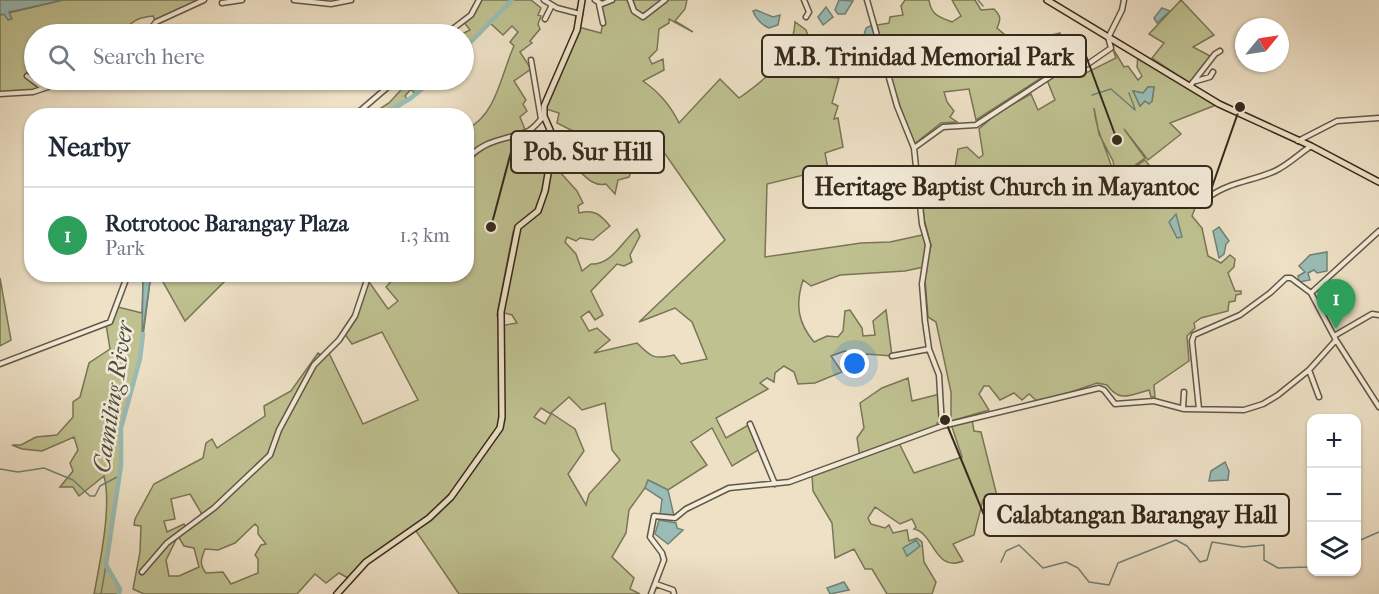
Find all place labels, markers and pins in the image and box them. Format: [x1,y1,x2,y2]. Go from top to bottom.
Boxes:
callout: M.B. Trinidad Memorial Park [762,35,1086,77]
callout: Pob. Sur Hill [511,131,664,173]
callout: Heritage Baptist Church in Mayantoc [803,166,1212,208]
pin: 1 [1316,280,1356,329]
callout: Calabtangan Barangay Hall [984,494,1289,536]

